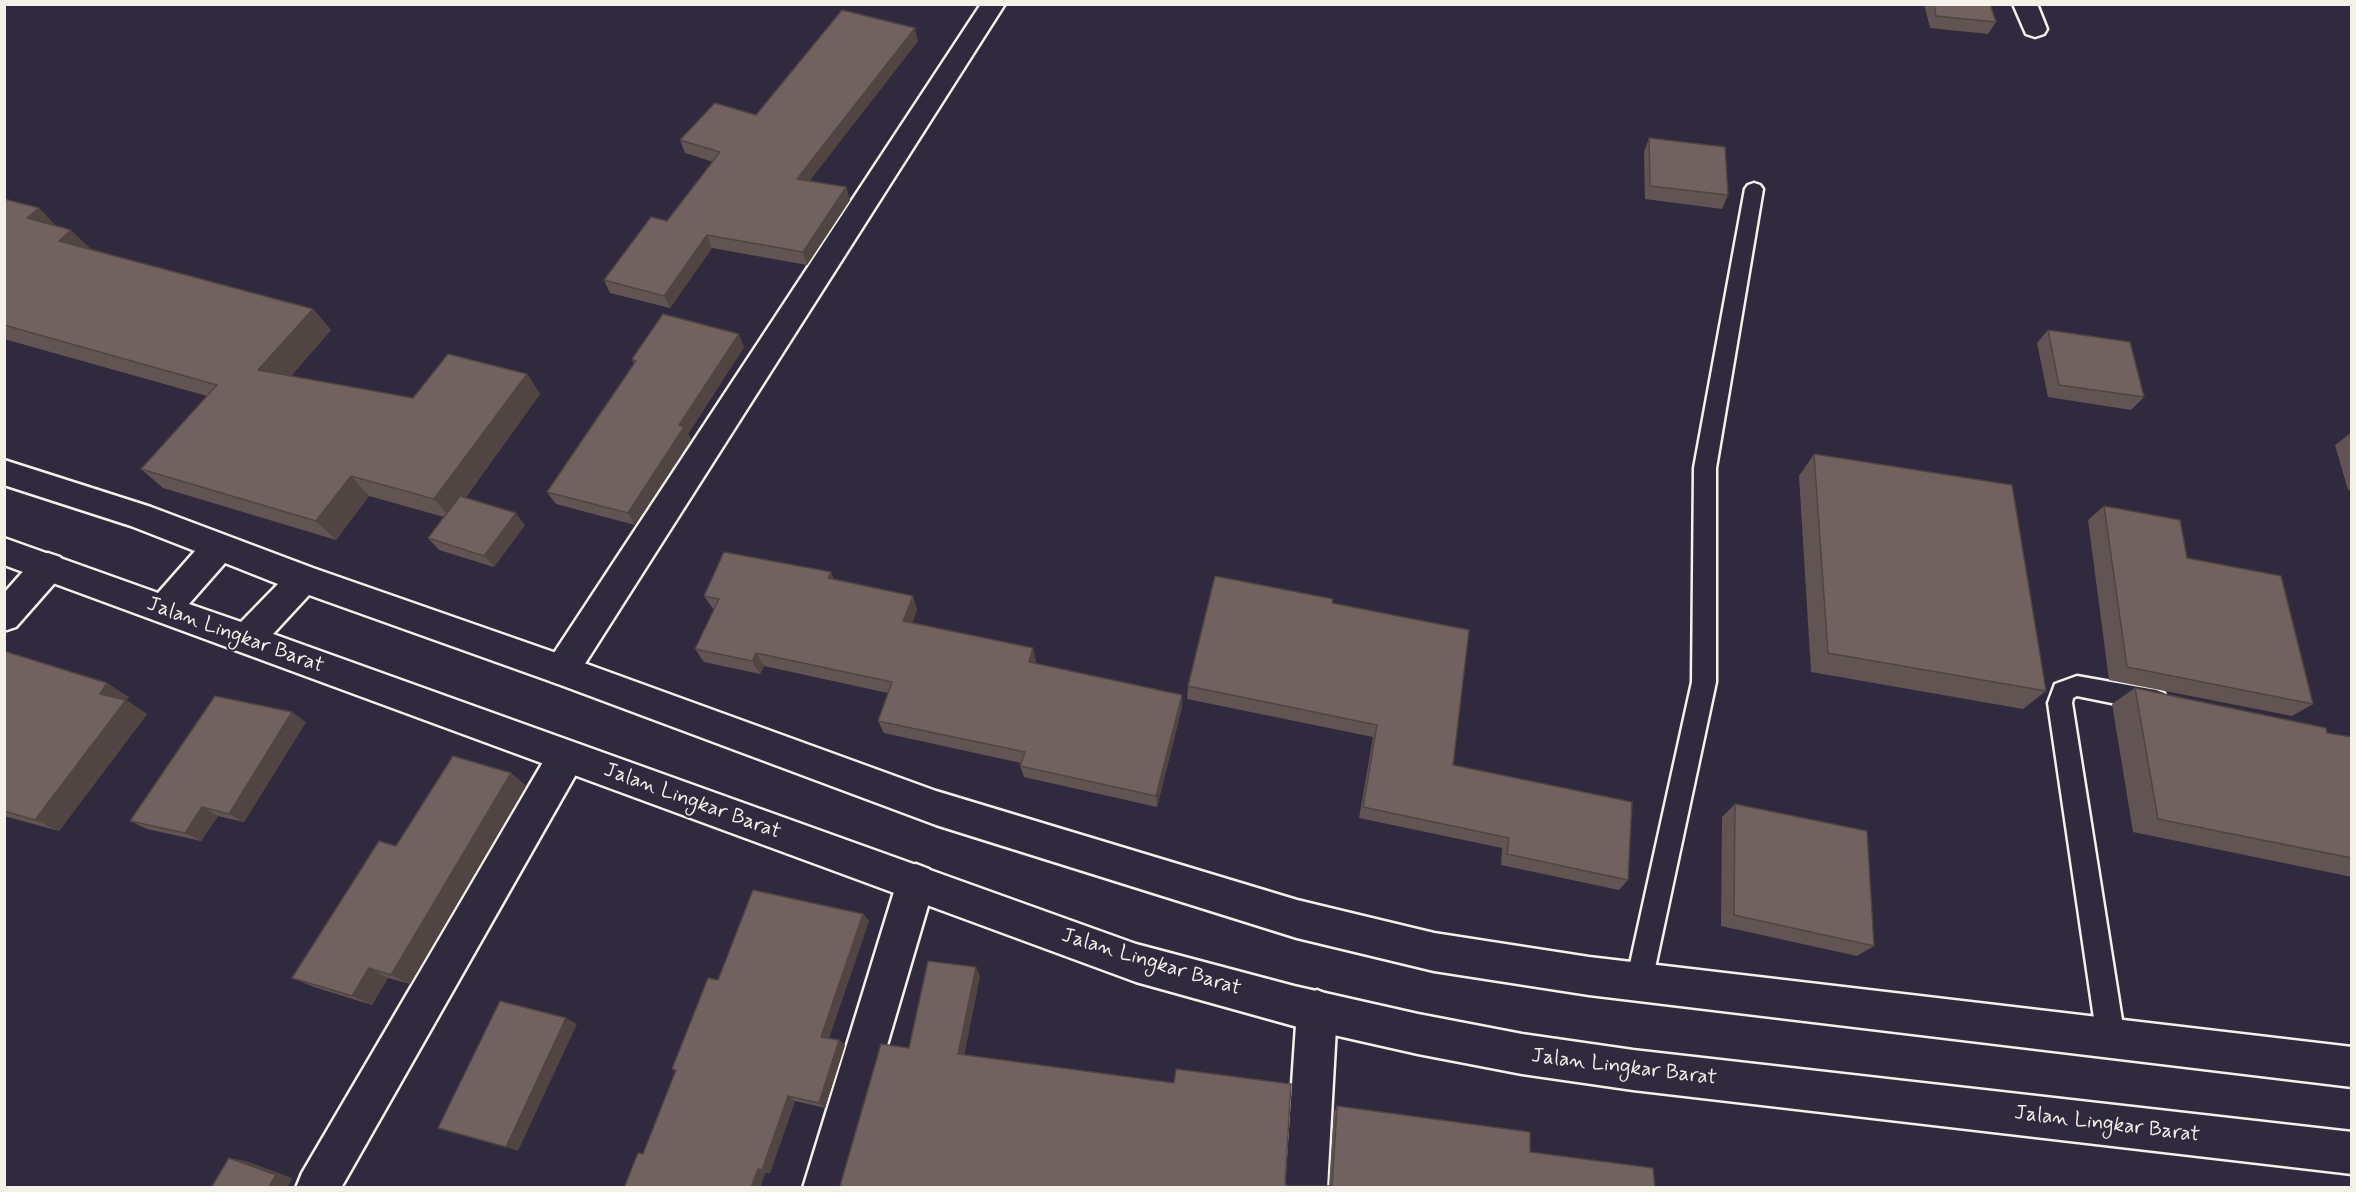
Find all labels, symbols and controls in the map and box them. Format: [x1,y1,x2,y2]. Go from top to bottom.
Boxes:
street label: Jalan Lingkar Barat [143,592,327,680]
street label: Jalan Lingkar Barat [600,758,784,846]
street label: Jalan Lingkar Barat [1058,924,1244,1002]
street label: Jalan Lingkar Barat [1530,1044,1718,1092]
street label: Jalan Lingkar Barat [2013,1101,2201,1149]

